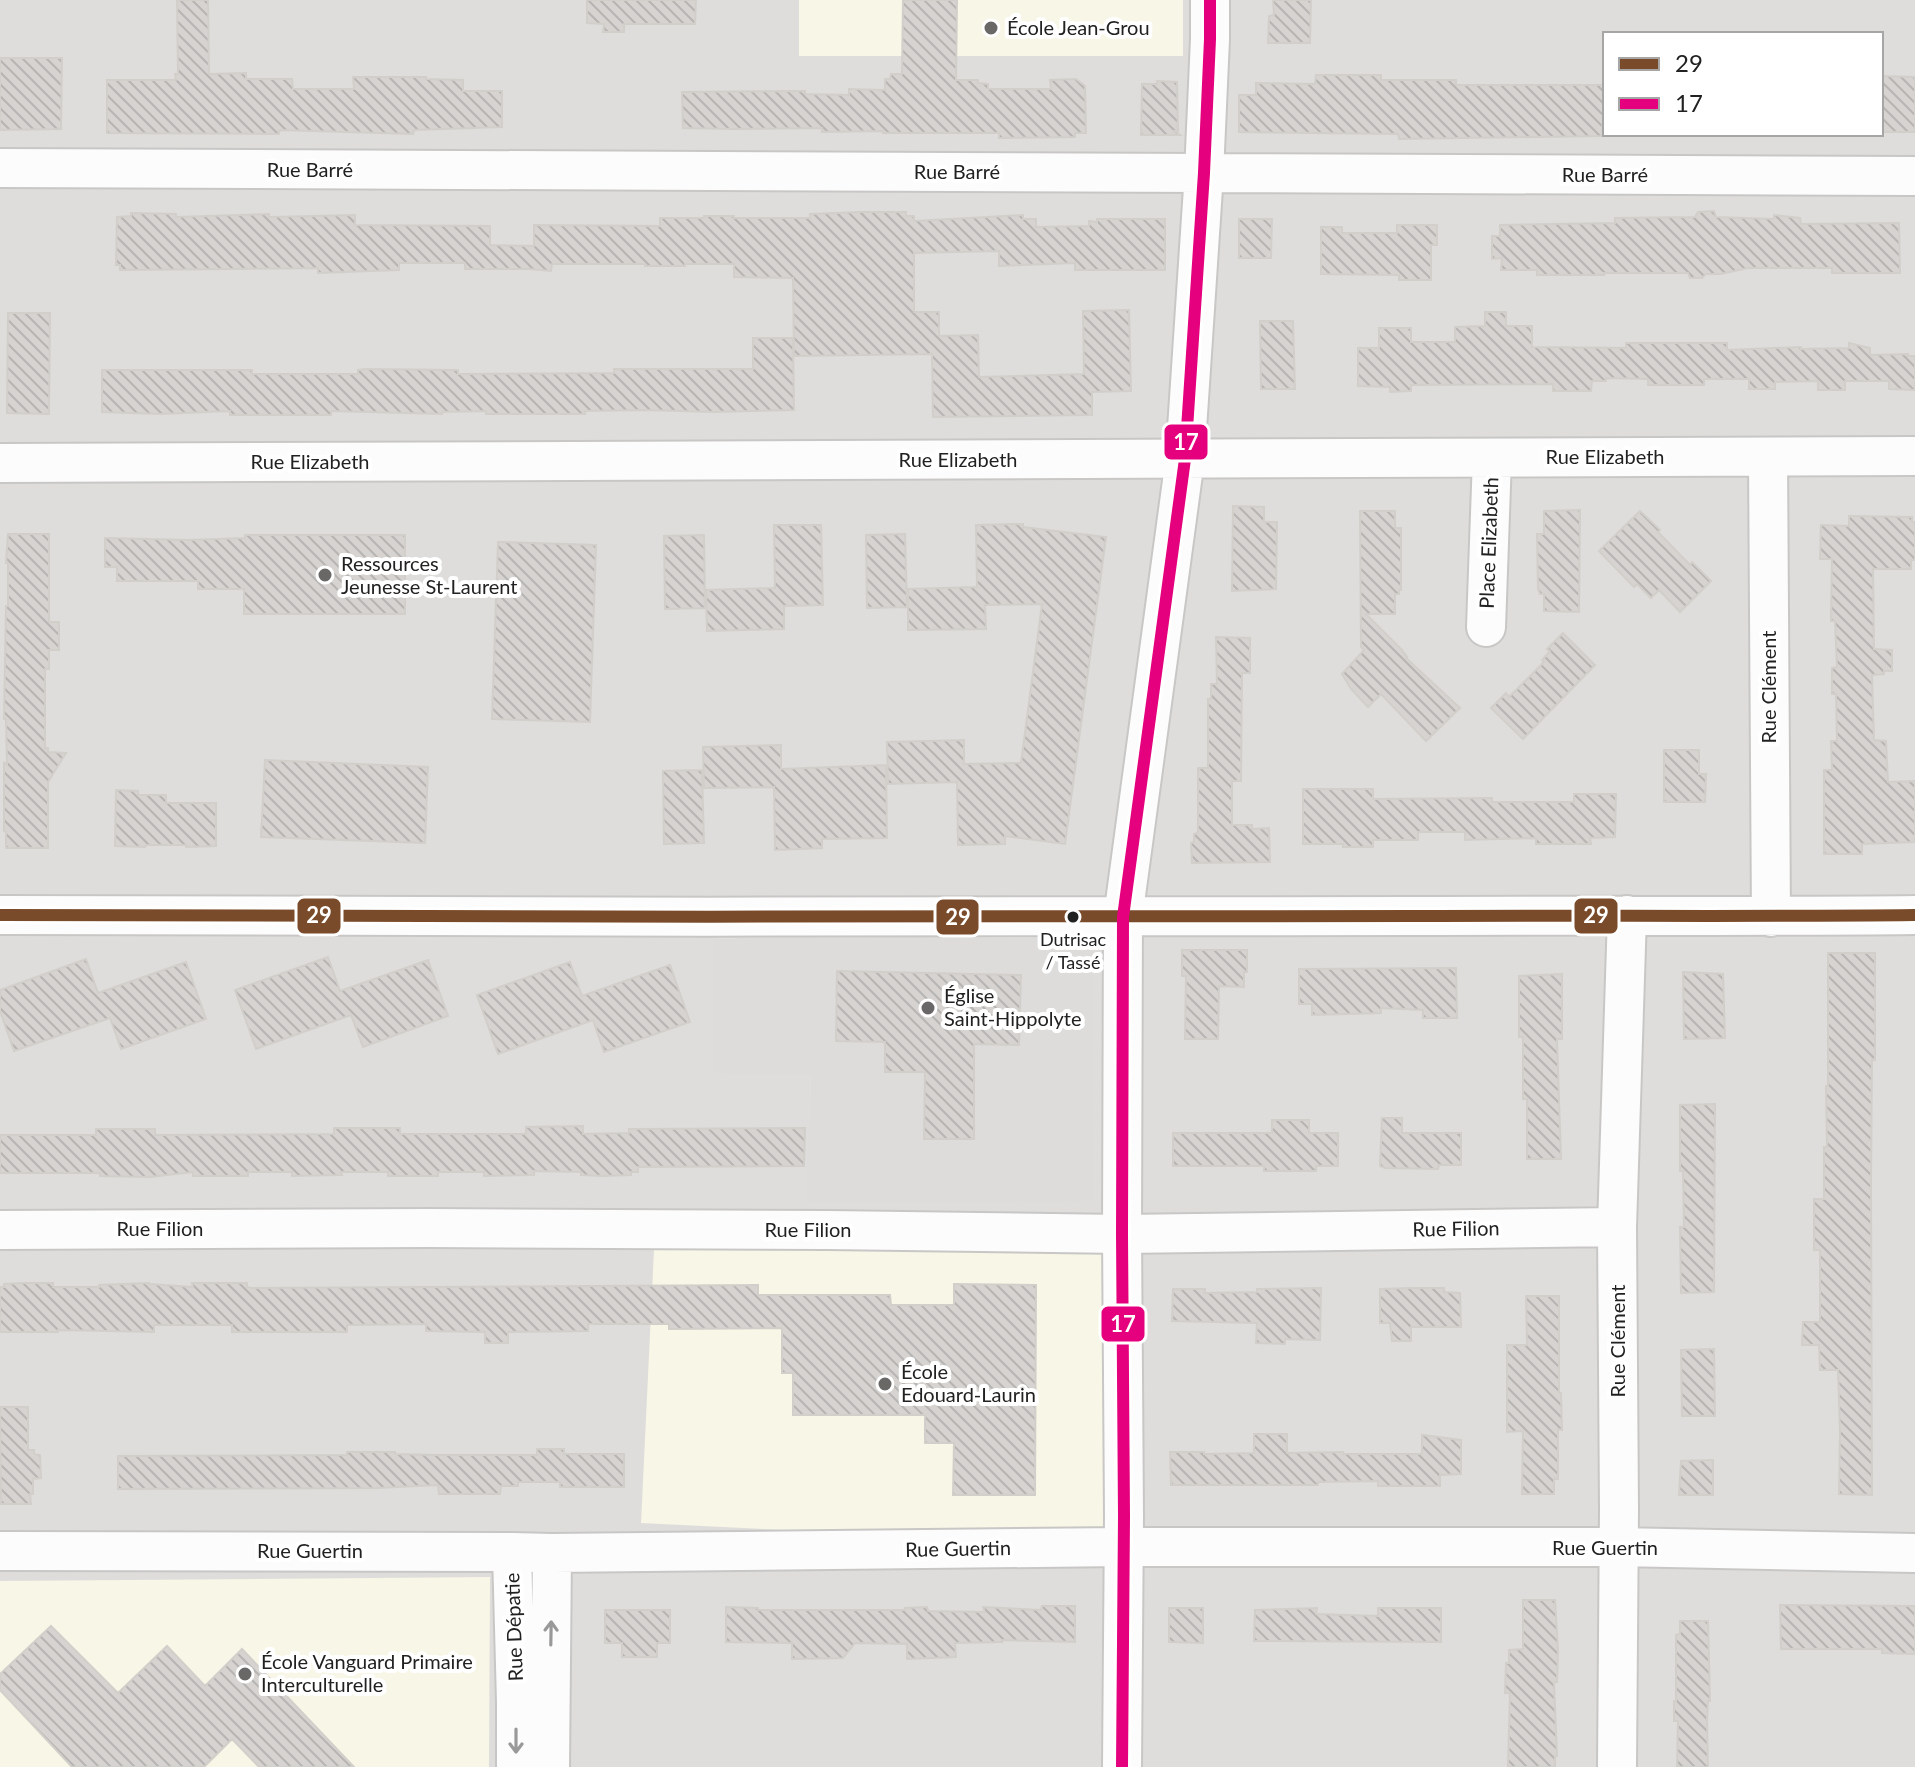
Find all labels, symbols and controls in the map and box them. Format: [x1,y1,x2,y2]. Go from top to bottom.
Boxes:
place label: École Jean-Grou [1007,15,1150,39]
marker: École Jean-Grou [982,19,1000,37]
legend [1603,32,1883,136]
text: 29 [1675,48,1703,77]
text: 17 [1675,88,1703,117]
street label: Rue Barré [267,157,353,181]
street label: Rue Barré [914,159,1000,183]
street label: Rue Barré [1562,162,1648,186]
line badge: 17 [1163,423,1209,461]
text: 17 [1173,428,1199,455]
street label: Rue Elizabeth [1546,444,1664,468]
street label: Rue Elizabeth [899,447,1017,471]
street label: Rue Elizabeth [251,449,369,473]
street label: Place Elizabeth [1474,477,1502,609]
place label: Ressources Jeunesse St-Laurent [341,551,518,598]
marker: Ressources Jeunesse St-Laurent [316,566,334,584]
street label: Rue Clément [1756,631,1780,743]
line badge: 29 [296,897,342,935]
line badge: 29 [1573,897,1619,935]
line badge: 29 [935,898,980,936]
text: 29 [306,901,332,928]
text: 29 [1583,901,1609,928]
text: 29 [945,903,971,930]
marker: Dutrisac / Tassé [1065,909,1081,925]
place label: Dutrisac / Tassé [1040,928,1107,973]
place label: Église Saint-Hippolyte [944,983,1081,1030]
marker: Église Saint-Hippolyte [919,999,937,1017]
street label: Rue Filion [1412,1215,1500,1241]
street label: Rue Filion [116,1216,204,1240]
street label: Rue Filion [764,1217,852,1241]
street label: Rue Clément [1605,1285,1629,1397]
line badge: 17 [1100,1305,1146,1343]
text: 17 [1110,1310,1136,1337]
place label: École Edouard-Laurin [901,1359,1036,1406]
marker: École Edouard-Laurin [876,1375,894,1393]
street label: Rue Guertin [905,1535,1011,1561]
street label: Rue Guertin [1552,1535,1658,1559]
street label: Rue Guertin [257,1538,363,1562]
street label: Rue Dépatie [499,1572,527,1682]
one-way arrow [543,1620,559,1647]
place label: École Vanguard Primaire Interculturelle [261,1649,473,1696]
marker: École Vanguard Primaire Interculturelle [236,1665,254,1683]
one-way arrow [508,1727,524,1754]

